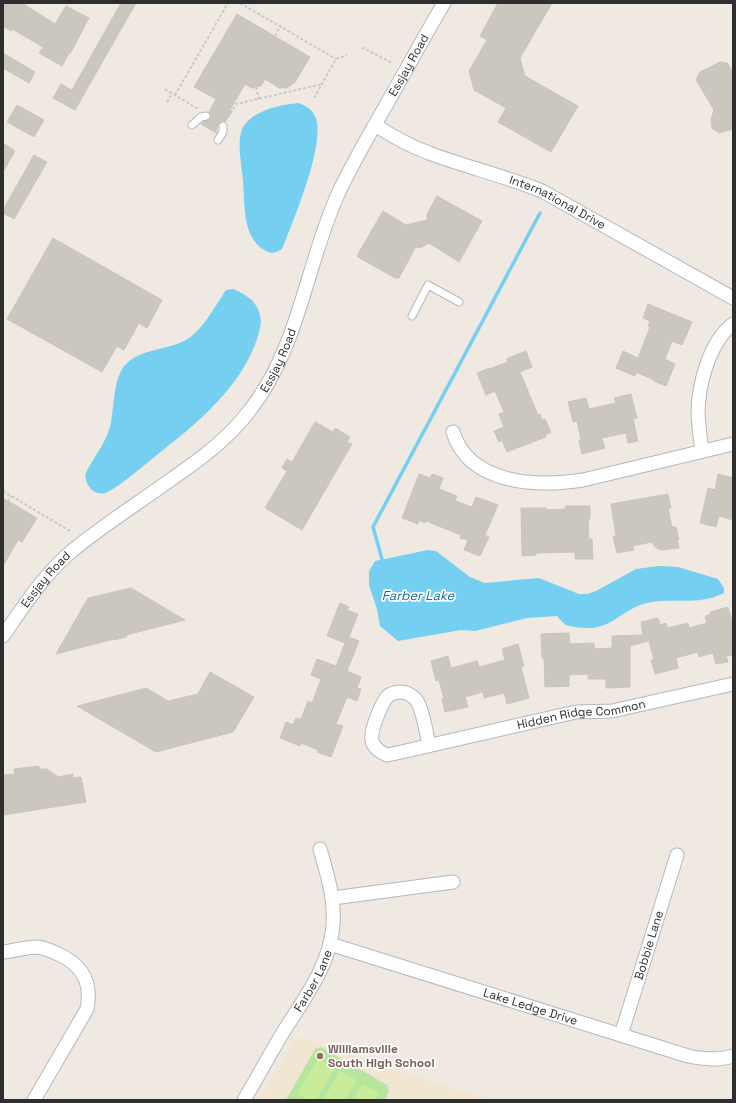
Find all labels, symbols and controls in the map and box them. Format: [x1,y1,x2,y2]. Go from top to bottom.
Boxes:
street label: Essjay Road [385,31,433,99]
street label: International Drive [507,172,609,233]
street label: Essjay Road [256,326,300,396]
street label: Essjay Road [17,548,74,611]
water label: Farber Lake [382,587,456,604]
street label: Hidden Ridge Common [515,696,647,733]
street label: Bobbie Lane [631,909,667,982]
street label: Farber Lane [290,948,336,1015]
street label: Lake Ledge Drive [481,984,580,1029]
place label: Williamsville South High School [328,1041,435,1071]
marker: Williamsville South High School [315,1051,325,1061]

